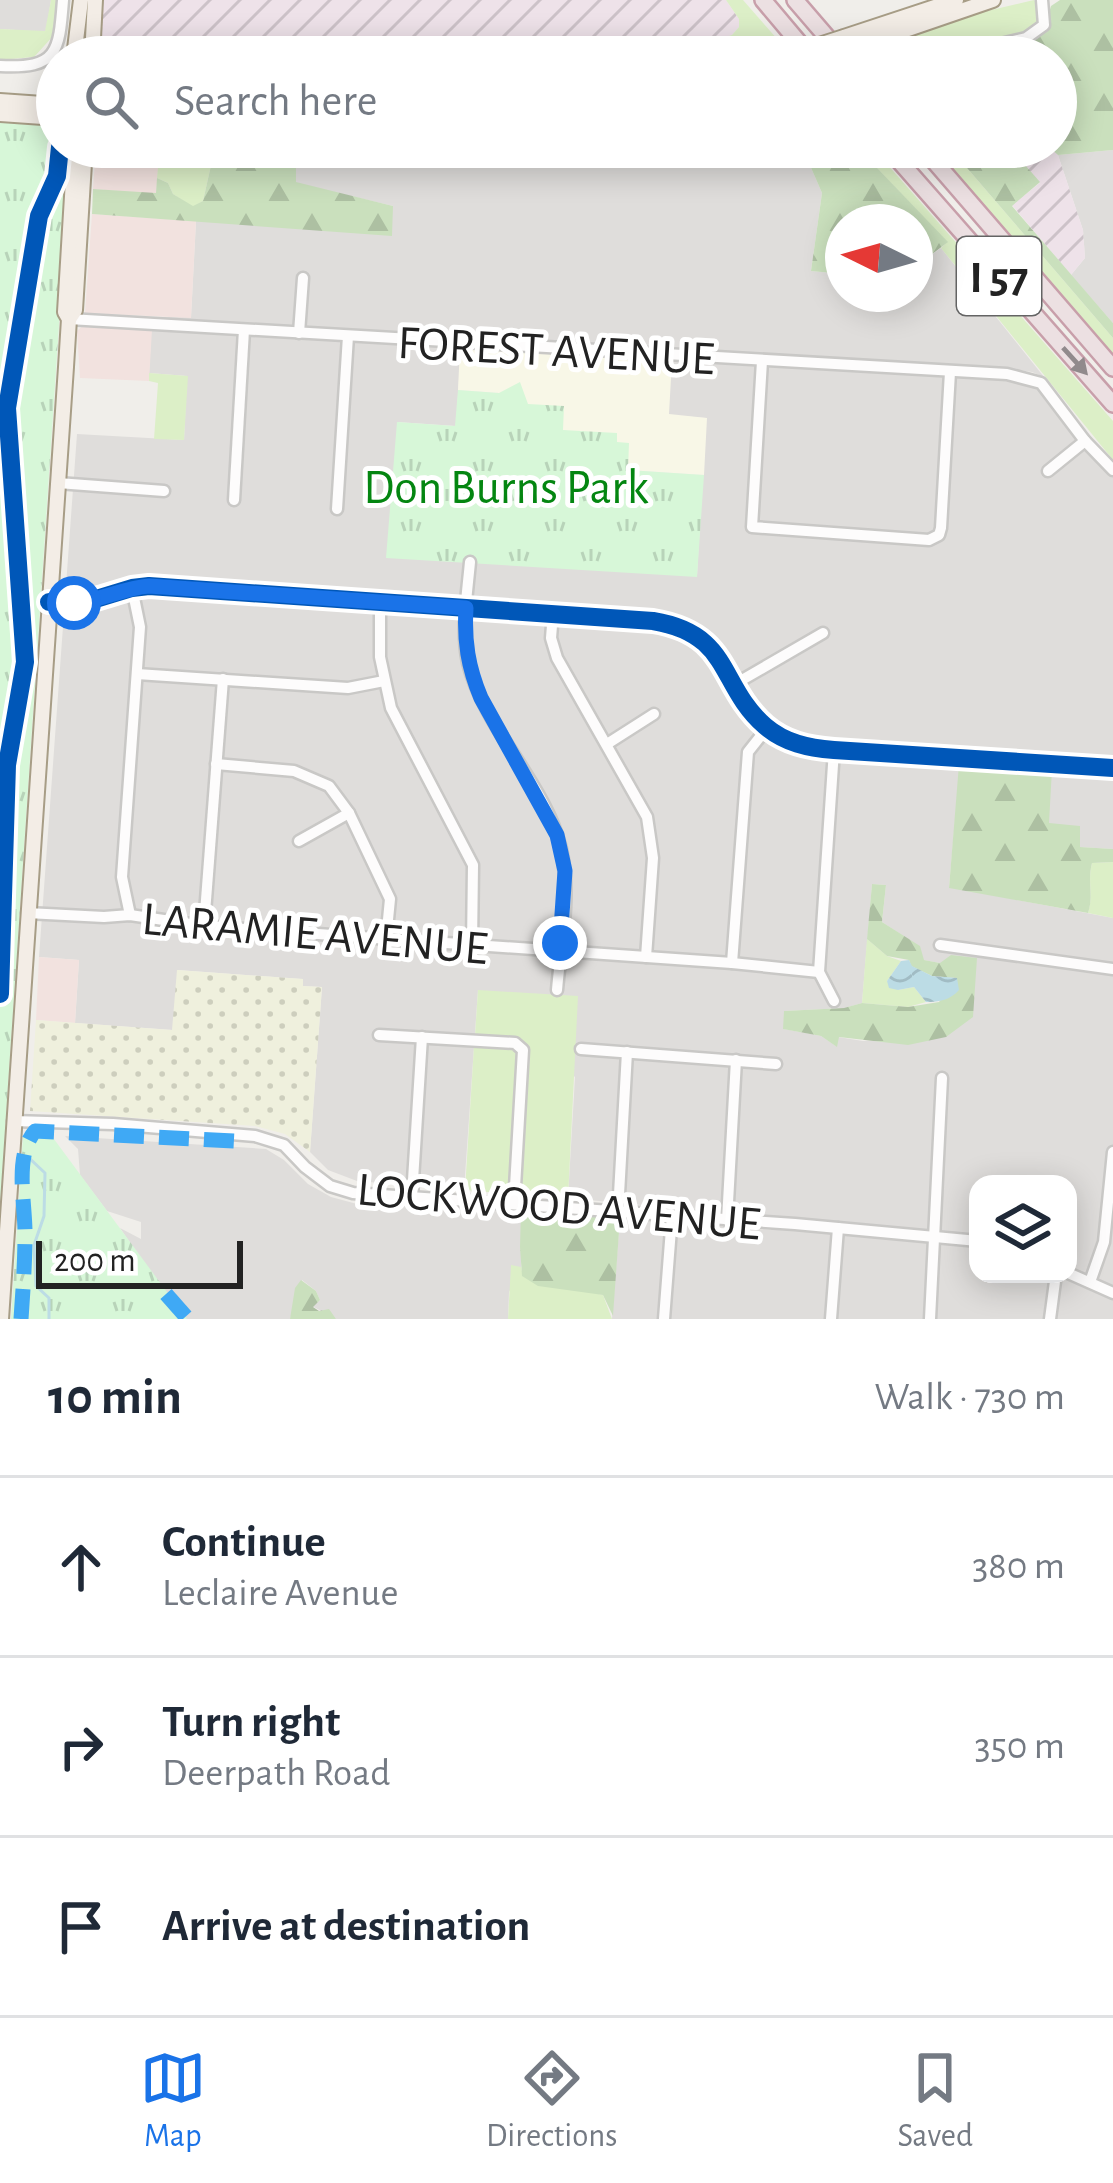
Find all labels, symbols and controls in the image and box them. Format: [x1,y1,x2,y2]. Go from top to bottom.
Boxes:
search box [36,36,1077,168]
icon: search [78,69,144,135]
text: Search here [174,79,377,124]
north arrow [825,204,933,312]
road number: I 57 [957,237,1041,315]
street label: FOREST AVENUE [396,320,715,384]
one-way arrow [1061,347,1088,376]
park label: Don Burns Park [363,465,649,513]
route start [47,576,101,630]
street label: LARAMIE AVENUE [140,896,490,974]
route end [533,916,587,970]
street label: LOCKWOOD AVENUE [355,1166,762,1250]
map controls [969,1175,1077,1283]
button: layers [969,1175,1077,1283]
scale bar [36,1235,243,1288]
text: 200 m [54,1245,136,1278]
text: 10 min [48,1372,182,1423]
text: Walk · 730 m [874,1378,1065,1417]
text: Continue [162,1520,326,1565]
icon: ahead [48,1534,114,1600]
text: 380 m [972,1547,1065,1586]
text: Leclaire Avenue [162,1574,398,1613]
text: Turn right [162,1700,340,1745]
icon: right [48,1714,114,1780]
text: 350 m [974,1727,1065,1766]
text: Deerpath Road [162,1754,390,1793]
icon: arrive [48,1894,114,1960]
text: Arrive at destination [162,1904,530,1949]
tab: Map [140,2045,206,2157]
tab: Directions [486,2045,617,2157]
tab: Saved [897,2045,973,2157]

